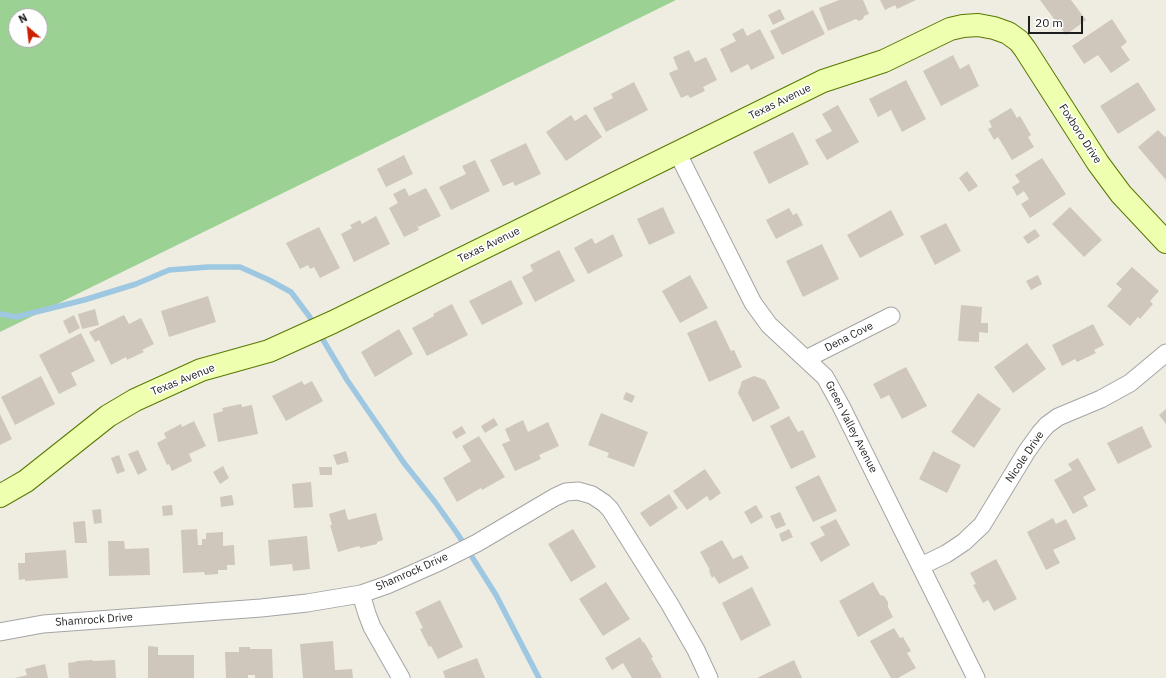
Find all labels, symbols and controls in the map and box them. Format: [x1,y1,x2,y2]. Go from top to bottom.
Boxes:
north arrow [8,8,48,48]
scale bar [1030,8,1085,34]
text: N [16,10,30,26]
text: 20 m [1035,15,1063,30]
street label: Texas Avenue [747,81,813,123]
street label: Foxboro Drive [1056,102,1104,166]
street label: Texas Avenue [456,224,522,266]
street label: Dena Cove [823,319,875,355]
street label: Texas Avenue [149,361,217,399]
street label: Green Valley Avenue [822,379,880,475]
street label: Nicole Drive [1003,429,1047,485]
street label: Shamrock Drive [374,550,450,594]
street label: Shamrock Drive [55,611,133,629]

